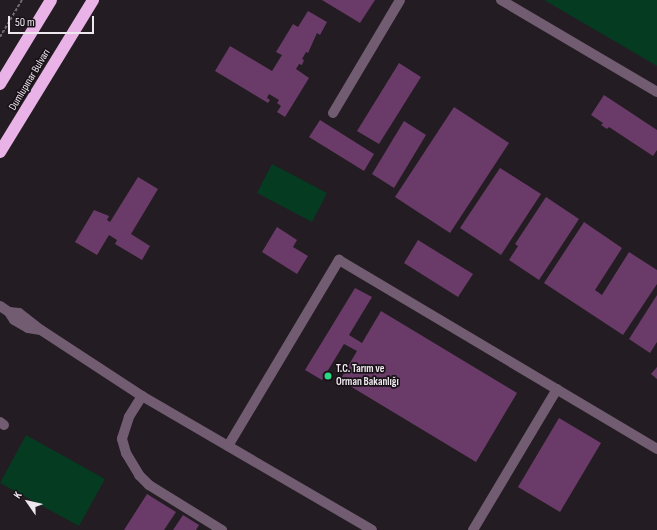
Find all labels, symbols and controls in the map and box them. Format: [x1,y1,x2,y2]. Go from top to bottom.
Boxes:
scale bar [10,8,96,34]
text: 50 m [15,15,35,30]
street label: Dumlupınar Bulvarı [7,47,53,113]
place label: T.C. Tarım ve Orman Bakanlığı [336,363,399,389]
marker: T.C. Tarım ve Orman Bakanlığı [323,371,333,381]
north arrow [8,482,48,522]
text: K [11,489,25,501]

